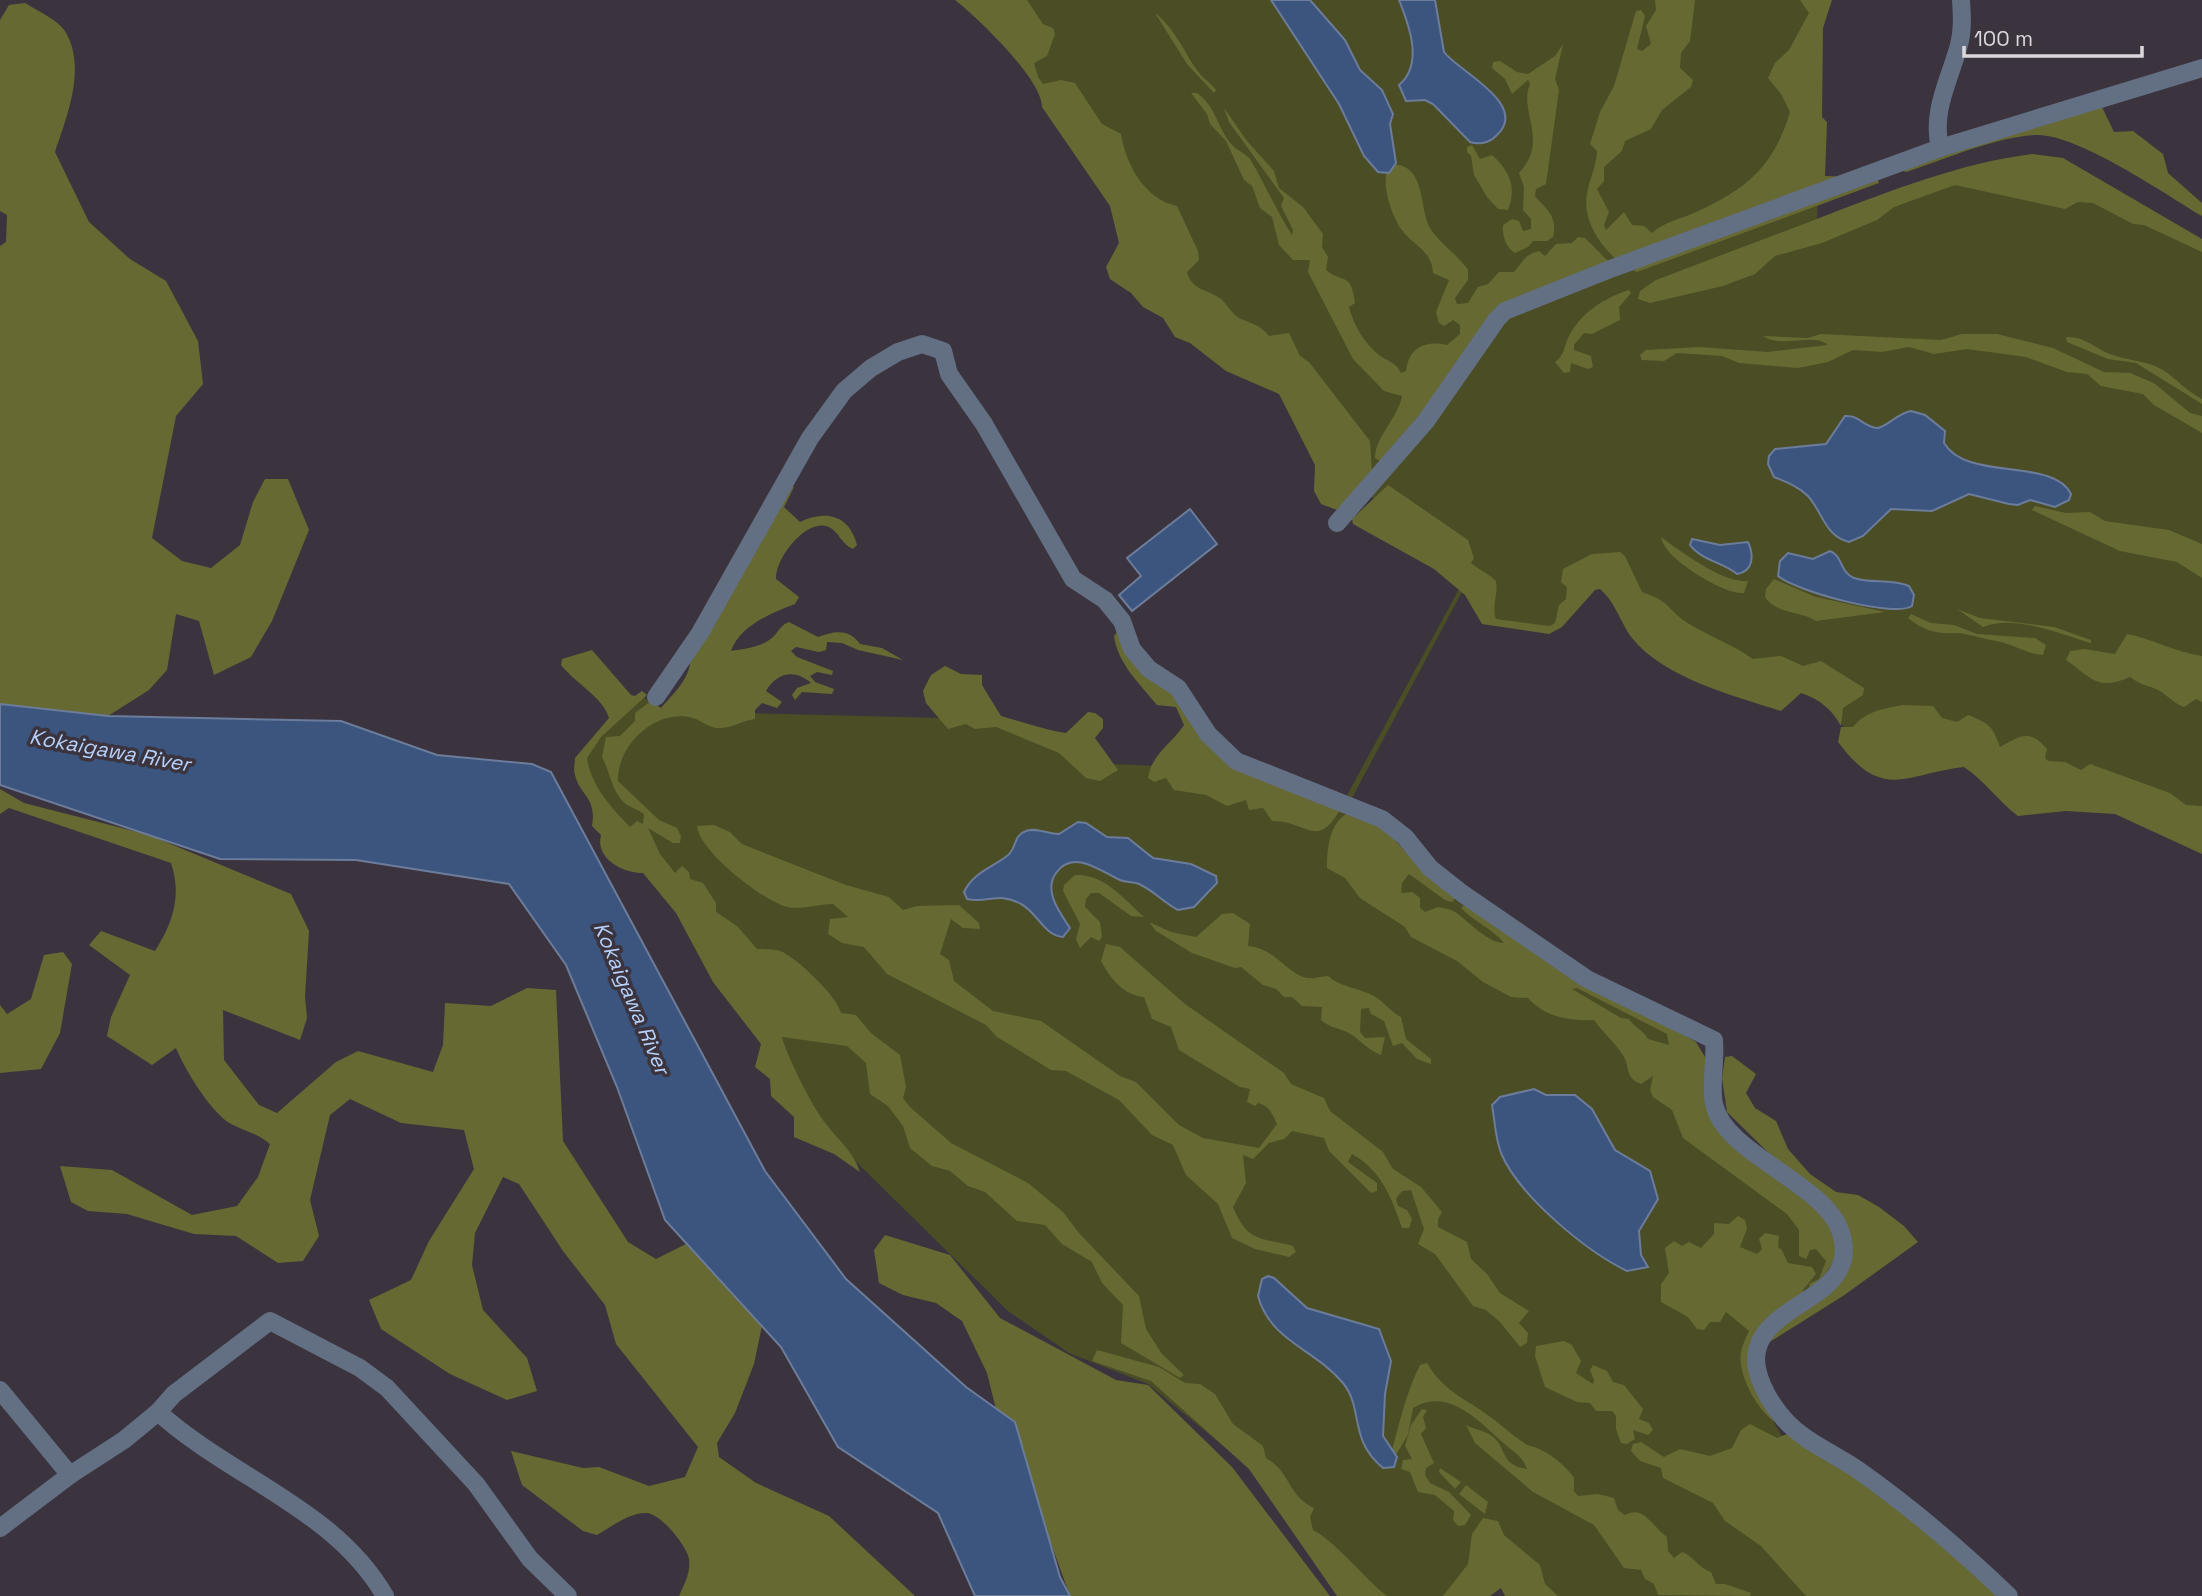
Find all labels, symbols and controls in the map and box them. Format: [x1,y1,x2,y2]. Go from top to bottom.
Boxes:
scale bar [1964,14,2142,58]
text: 100 m [1974,25,2033,52]
water label: Kokaigawa River [28,723,195,778]
water label: Kokaigawa River [588,918,677,1080]

